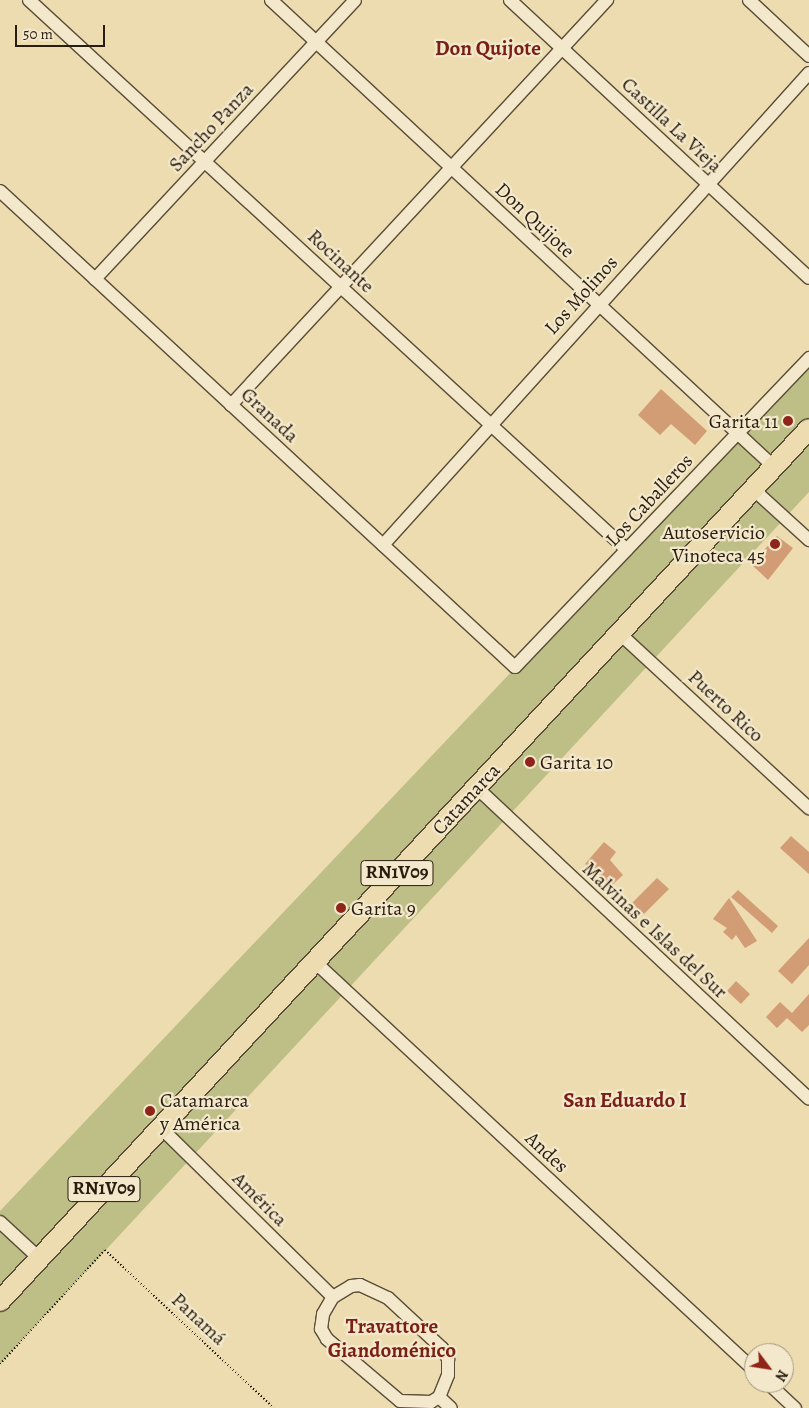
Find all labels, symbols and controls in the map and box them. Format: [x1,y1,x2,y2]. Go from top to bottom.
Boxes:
scale bar [18,15,108,47]
text: 50 m [23,24,53,44]
district label: Don Quijote [435,35,541,61]
street label: Castilla La Vieja [617,72,727,178]
street label: Sancho Panza [164,78,258,176]
street label: Don Quijote [490,177,580,263]
street label: Rocinante [303,224,379,298]
street label: Los Molinos [539,251,623,339]
street label: Granada [236,382,304,448]
place label: Garita 11 [709,409,778,433]
marker: Garita 11 [782,415,794,427]
street label: Los Caballeros [600,449,698,551]
place label: Autoservicio Vinoteca 45 [663,520,765,567]
marker: Autoservicio Vinoteca 45 [769,538,781,550]
street label: Puerto Rico [683,665,769,747]
place label: Garita 10 [540,750,613,774]
marker: Garita 10 [524,756,536,768]
street label: Catamarca [427,758,505,840]
road number: RN1V09 [360,856,434,890]
street label: Malvinas e Islas del Sur [578,857,732,1003]
place label: Garita 9 [351,896,416,920]
marker: Garita 9 [335,902,347,914]
district label: San Eduardo I [563,1087,687,1113]
place label: Catamarca y América [160,1088,249,1135]
marker: Catamarca y América [144,1105,156,1117]
street label: Andes [521,1126,573,1178]
street label: América [228,1167,292,1231]
road number: RN1V09 [66,1172,142,1206]
street label: Panamá [167,1288,231,1350]
district label: Travattore Giandoménico [328,1313,456,1363]
north arrow [744,1343,794,1393]
text: N [771,1366,792,1385]

